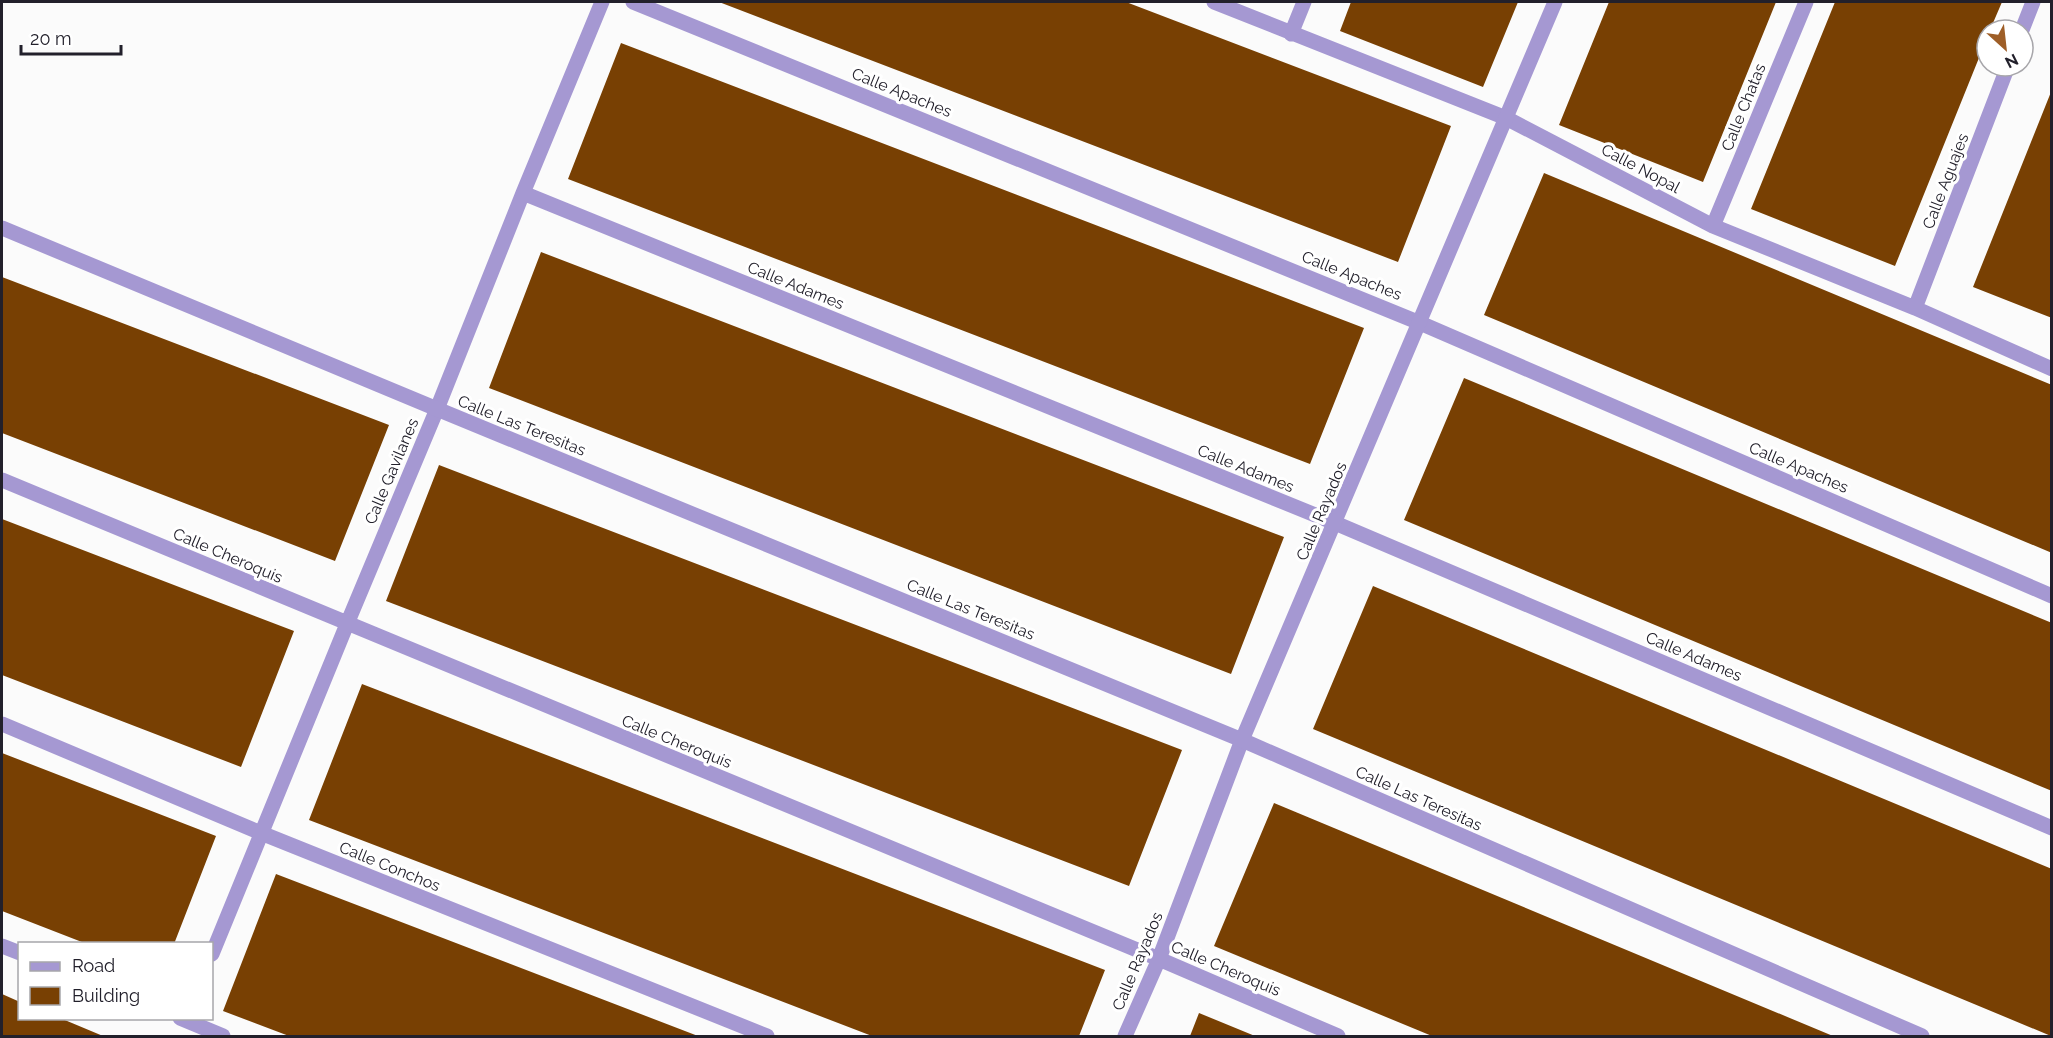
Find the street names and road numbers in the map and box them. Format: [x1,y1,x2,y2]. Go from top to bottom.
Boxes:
street label: Calle Chatas [1717,60,1770,154]
street label: Calle Apaches [849,64,955,121]
street label: Calle Aguajes [1919,130,1972,232]
street label: Calle Nopal [1598,140,1684,197]
street label: Calle Apaches [1299,247,1405,304]
street label: Calle Adames [745,257,847,314]
street label: Calle Las Teresitas [455,391,589,460]
street label: Calle Gavilanes [361,415,422,527]
street label: Calle Apaches [1746,438,1852,497]
street label: Calle Adames [1195,440,1297,497]
street label: Calle Rayados [1292,459,1351,563]
street label: Calle Cheroquis [170,524,286,587]
street label: Calle Las Teresitas [904,575,1038,644]
street label: Calle Adames [1643,628,1745,685]
street label: Calle Cheroquis [619,711,735,772]
street label: Calle Las Teresitas [1353,762,1485,835]
street label: Calle Conchos [337,838,443,895]
street label: Calle Rayados [1108,909,1167,1013]
street label: Calle Cheroquis [1168,937,1284,1000]

